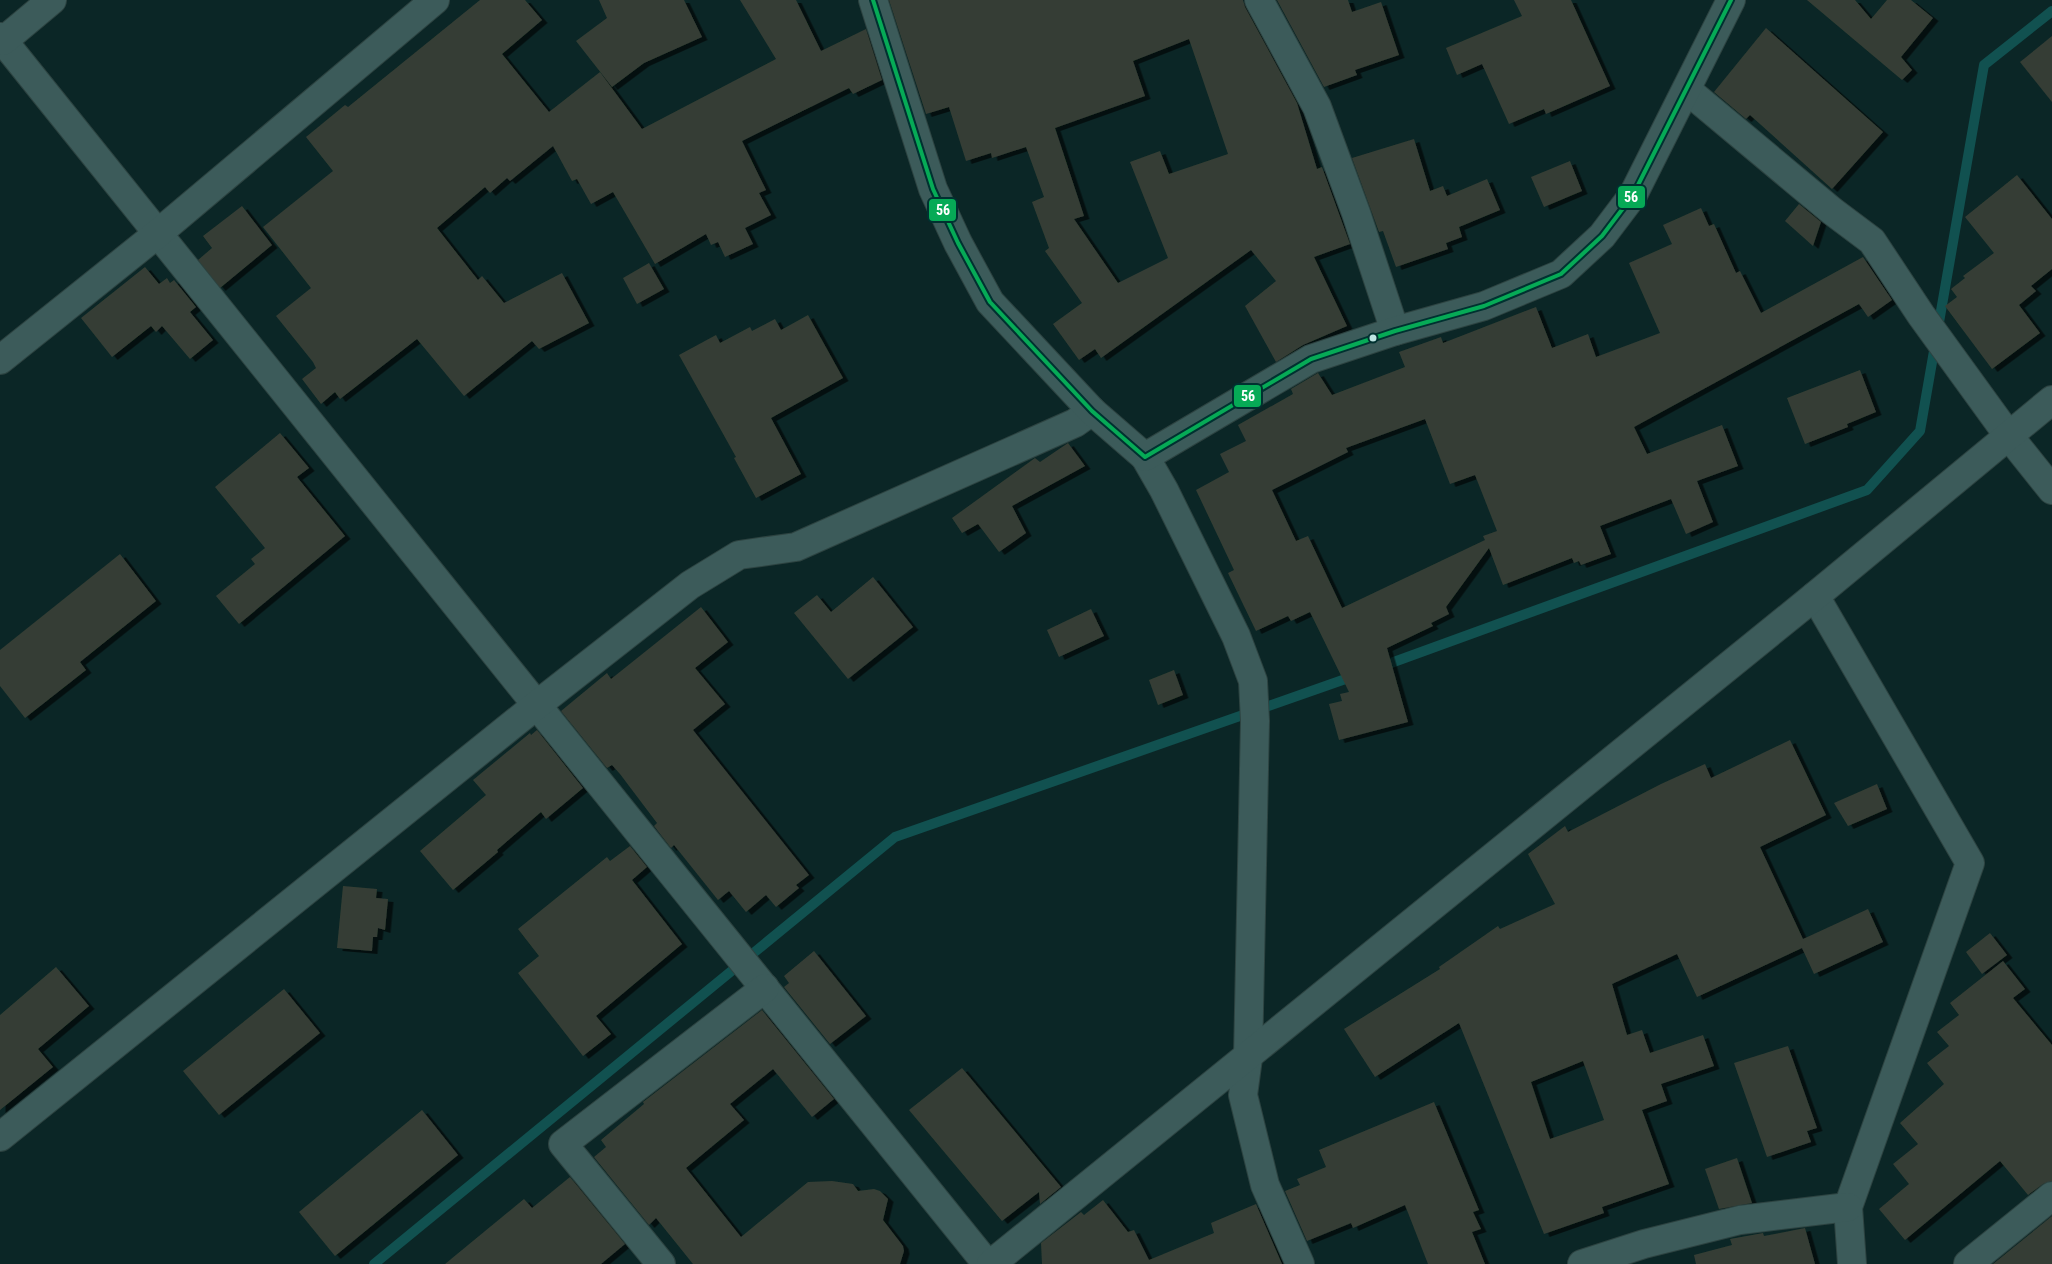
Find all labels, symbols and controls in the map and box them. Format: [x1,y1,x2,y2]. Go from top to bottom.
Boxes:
line badge: 56 [1617,185,1646,209]
text: 56 [1624,189,1638,205]
line badge: 56 [928,198,957,222]
text: 56 [936,202,950,218]
unlabelled marker [1368,333,1378,343]
line badge: 56 [1233,384,1262,408]
text: 56 [1241,388,1255,404]

